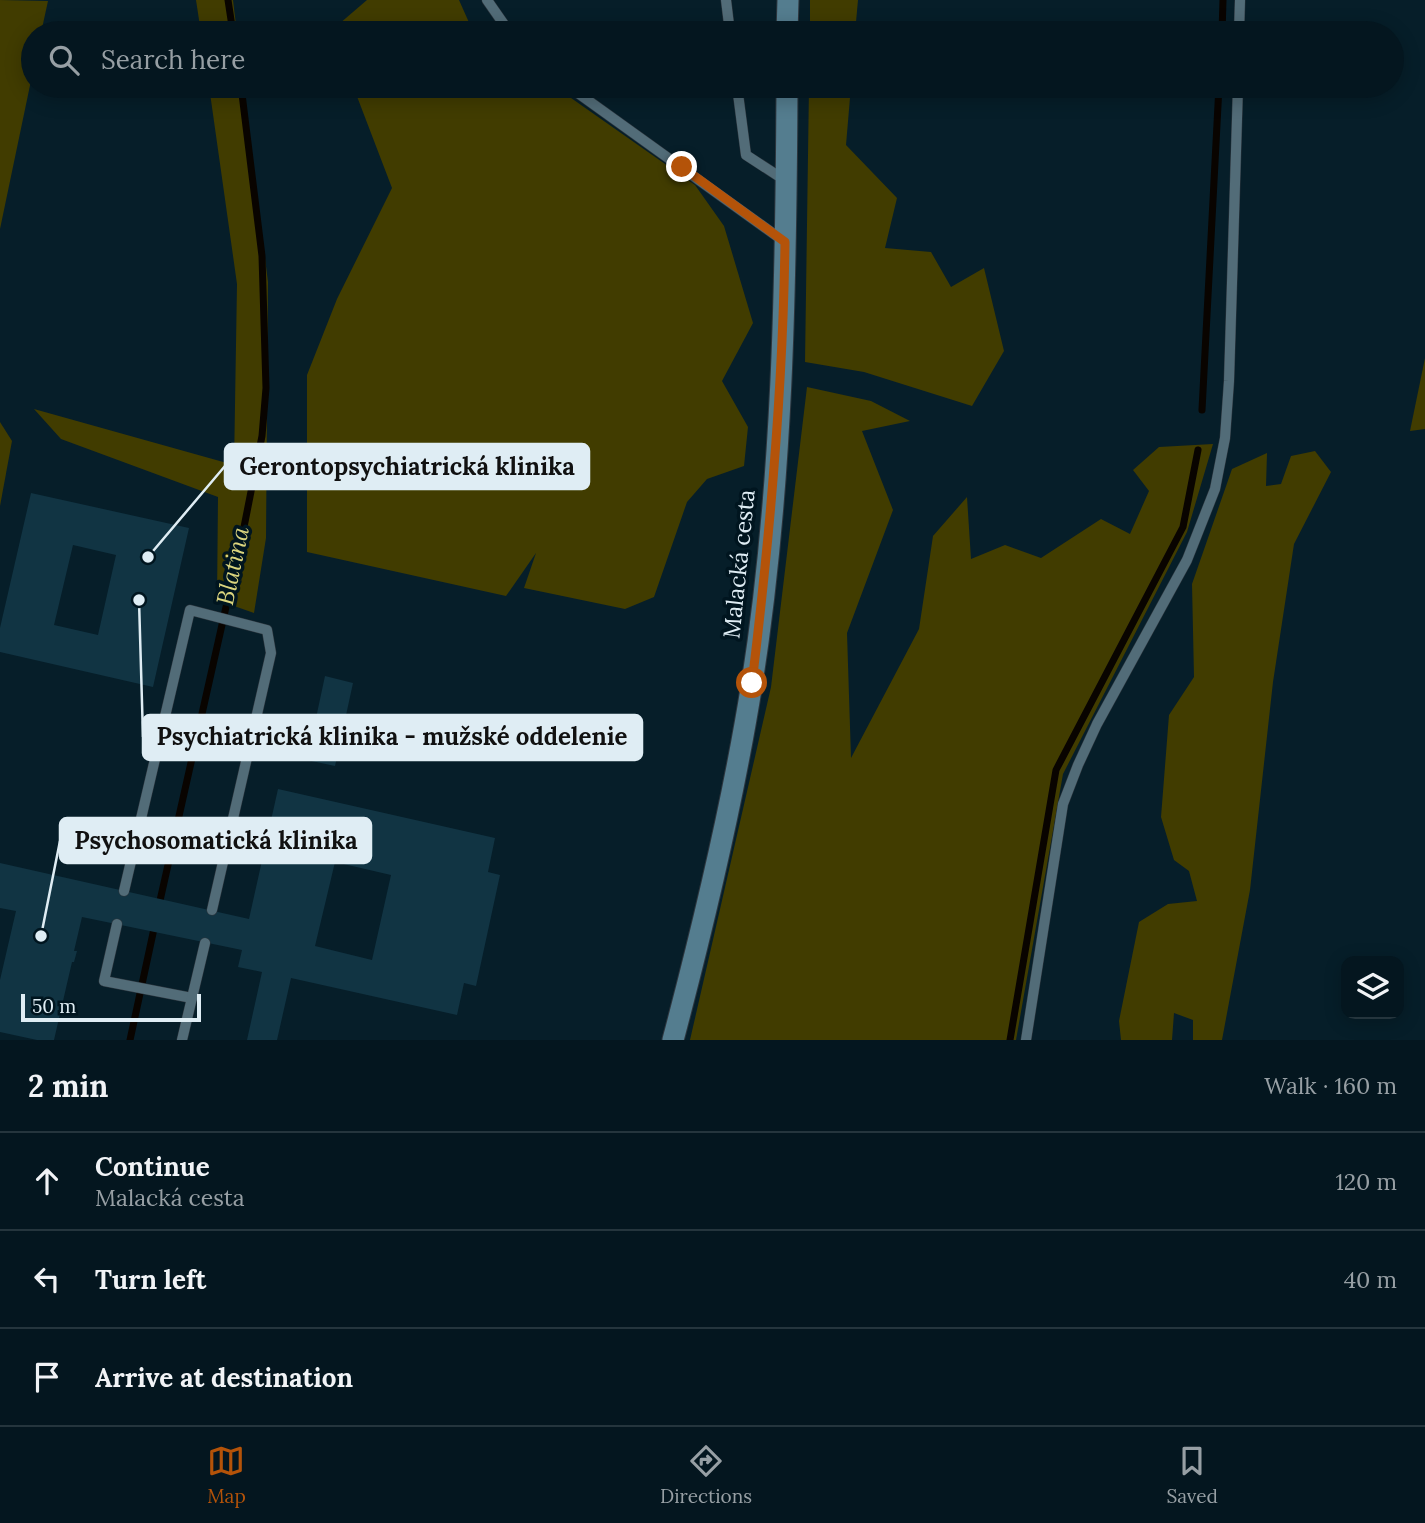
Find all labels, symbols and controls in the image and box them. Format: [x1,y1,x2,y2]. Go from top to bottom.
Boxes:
search box [21,21,1404,98]
icon: search [45,41,83,79]
text: Search here [101,43,245,76]
route end [666,151,697,182]
callout: Gerontopsychiatrická klinika [225,444,589,489]
text: Gerontopsychiatrická klinika [239,451,575,482]
street label: Malacká cesta [716,488,761,640]
water label: Blatina [209,523,256,608]
route start [736,667,767,698]
callout: Psychiatrická klinika - mužské oddelenie [143,715,642,760]
text: Psychiatrická klinika - mužské oddelenie [157,721,628,752]
callout: Psychosomatická klinika [60,818,371,863]
text: Psychosomatická klinika [74,825,358,856]
map controls [1341,956,1404,1019]
button: layers [1341,956,1404,1019]
scale bar [21,991,201,1023]
text: 50 m [32,994,76,1018]
text: 2 min [28,1067,108,1105]
text: Walk · 160 m [1264,1071,1397,1100]
text: Continue [95,1150,210,1183]
icon: ahead [28,1162,66,1200]
text: 120 m [1335,1167,1397,1196]
text: Malacká cesta [95,1183,245,1212]
icon: left [28,1260,66,1298]
text: Turn left [95,1263,206,1296]
text: 40 m [1344,1265,1397,1294]
icon: arrive [28,1358,66,1396]
text: Arrive at destination [95,1361,353,1394]
tab: Map [207,1442,246,1508]
tab: Directions [660,1442,752,1508]
tab: Saved [1166,1442,1218,1508]

